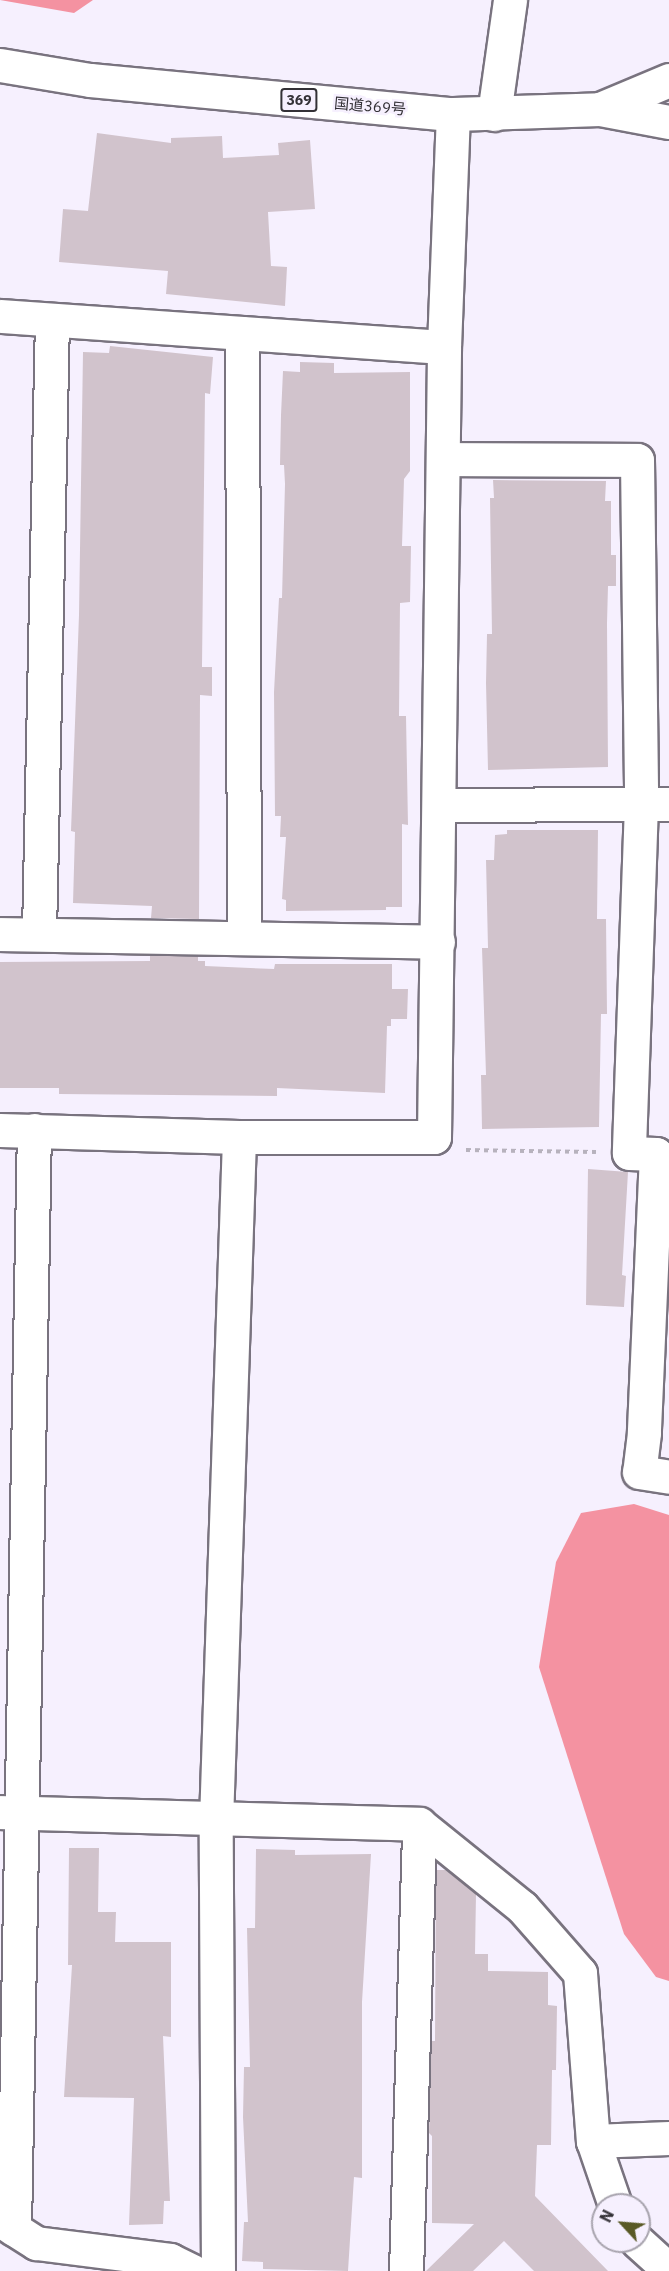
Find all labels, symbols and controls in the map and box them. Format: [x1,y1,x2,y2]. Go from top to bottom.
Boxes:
road number: 369 [280,89,318,111]
street label: 国道369号 [333,94,407,118]
north arrow [591,2193,651,2253]
text: N [595,2206,618,2226]

